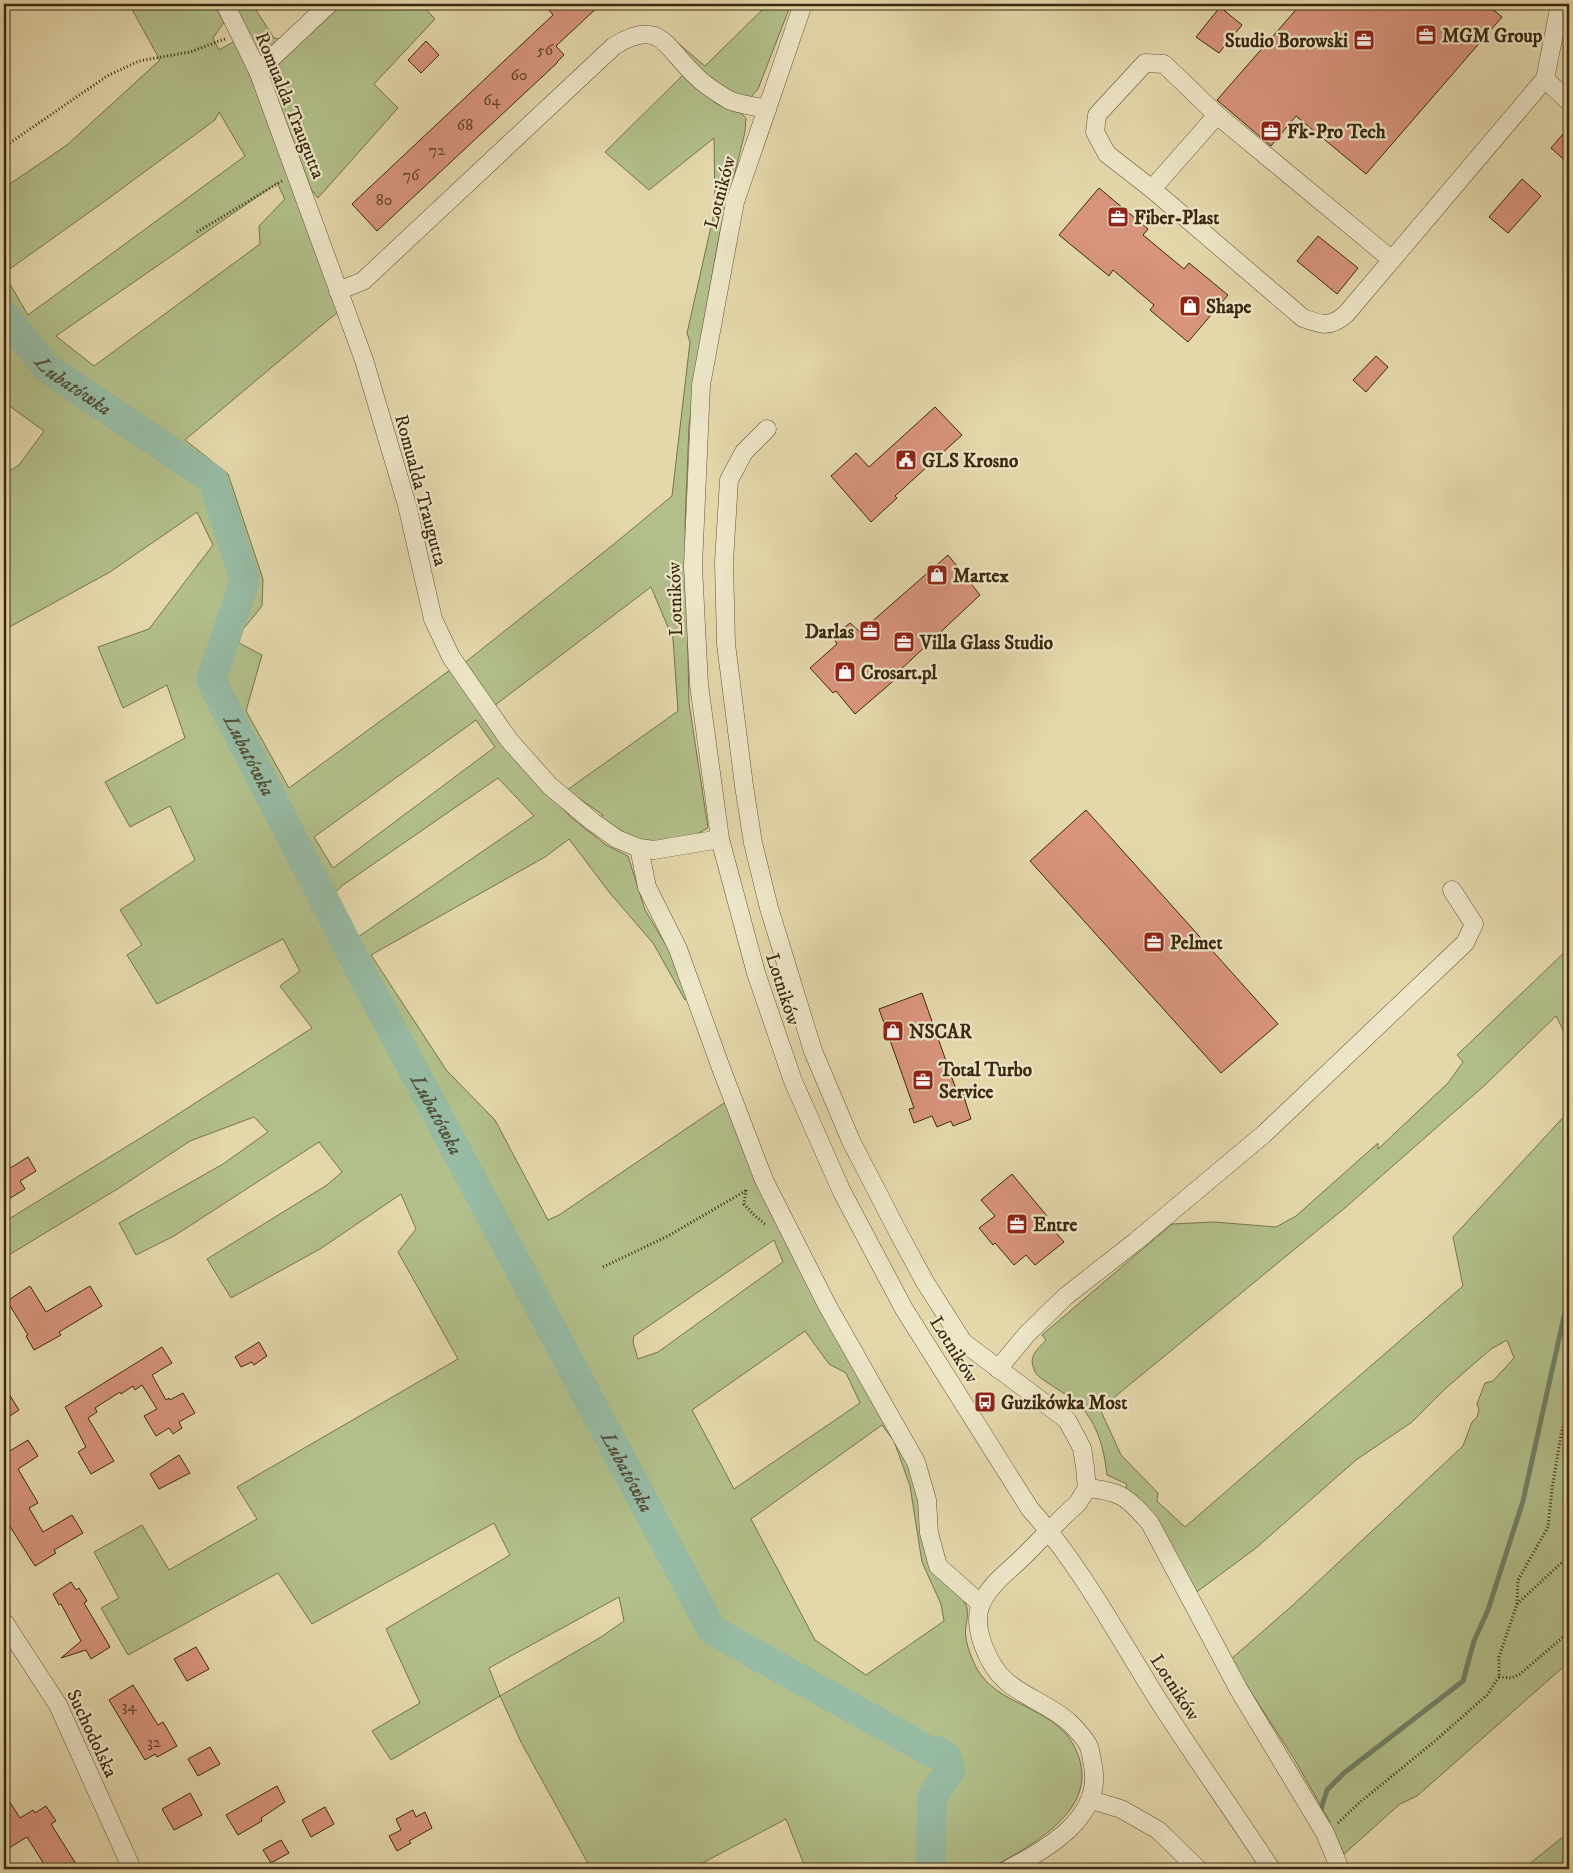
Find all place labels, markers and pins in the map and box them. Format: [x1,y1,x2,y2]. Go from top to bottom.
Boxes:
office icon: MGM Group [1414,23,1438,47]
place label: MGM Group [1442,25,1543,48]
office icon: Studio Borowski [1352,28,1376,52]
place label: Studio Borowski [1225,30,1348,53]
office icon: Fk-Pro Tech [1259,119,1283,143]
place label: Fk-Pro Tech [1287,121,1387,144]
office icon: Fiber-Plast [1106,205,1130,229]
place label: Fiber-Plast [1134,207,1220,230]
shop icon: Shape [1178,294,1202,318]
place label: Shape [1206,296,1252,319]
public building icon: GLS Krosno [894,448,918,472]
place label: GLS Krosno [922,450,1018,473]
shop icon: Martex [925,563,949,587]
place label: Martex [953,565,1009,588]
office icon: Darlas [858,619,882,643]
place label: Darlas [805,621,855,644]
office icon: Villa Glass Studio [892,630,916,654]
place label: Villa Glass Studio [919,632,1053,655]
shop icon: Crosart.pl [833,660,857,684]
place label: Crosart.pl [861,662,937,685]
office icon: Pelmet [1142,930,1166,954]
place label: Pelmet [1170,932,1223,955]
shop icon: NSCAR [881,1019,905,1043]
place label: NSCAR [909,1021,972,1044]
place label: Total Turbo Service [938,1059,1032,1104]
office icon: Total Turbo Service [911,1068,935,1092]
office icon: Entre [1005,1212,1029,1236]
place label: Entre [1033,1214,1077,1237]
bus stop icon: Guzikówka Most [973,1390,997,1414]
place label: Guzikówka Most [1001,1392,1128,1415]

